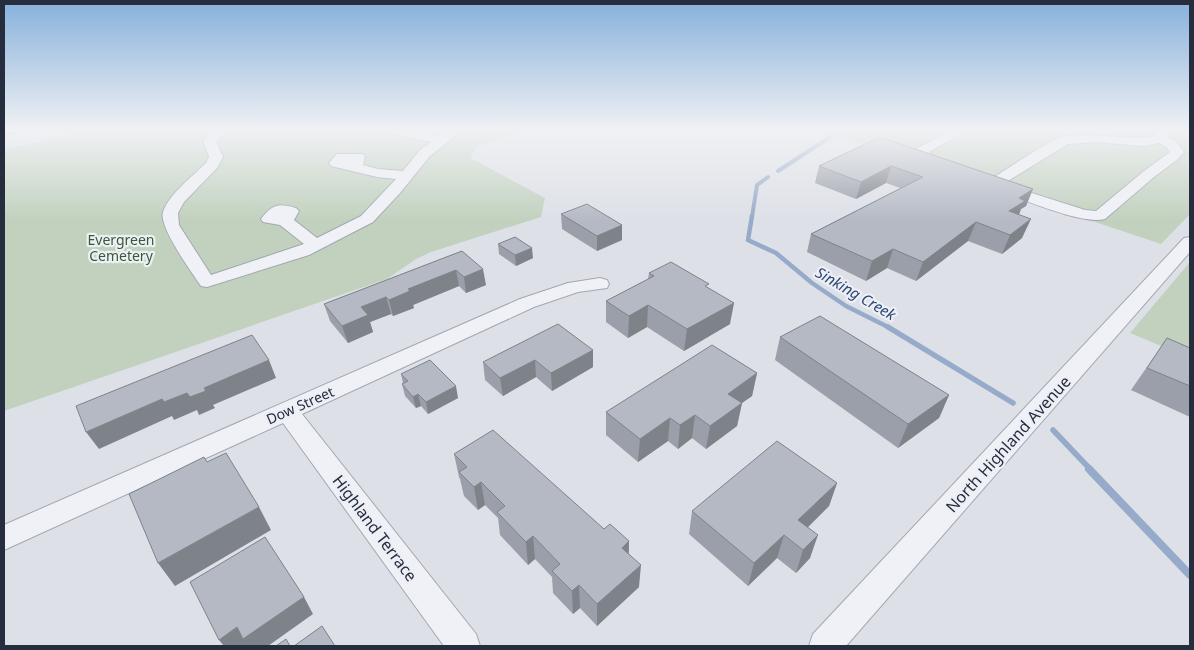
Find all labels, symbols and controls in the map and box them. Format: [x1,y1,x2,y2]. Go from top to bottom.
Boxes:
park label: Evergreen Cemetery [88,230,155,265]
water label: Sinking Creek [812,262,900,324]
street label: North Highland Avenue [941,371,1075,517]
street label: Dow Street [263,382,337,428]
street label: Highland Terrace [328,470,422,586]

